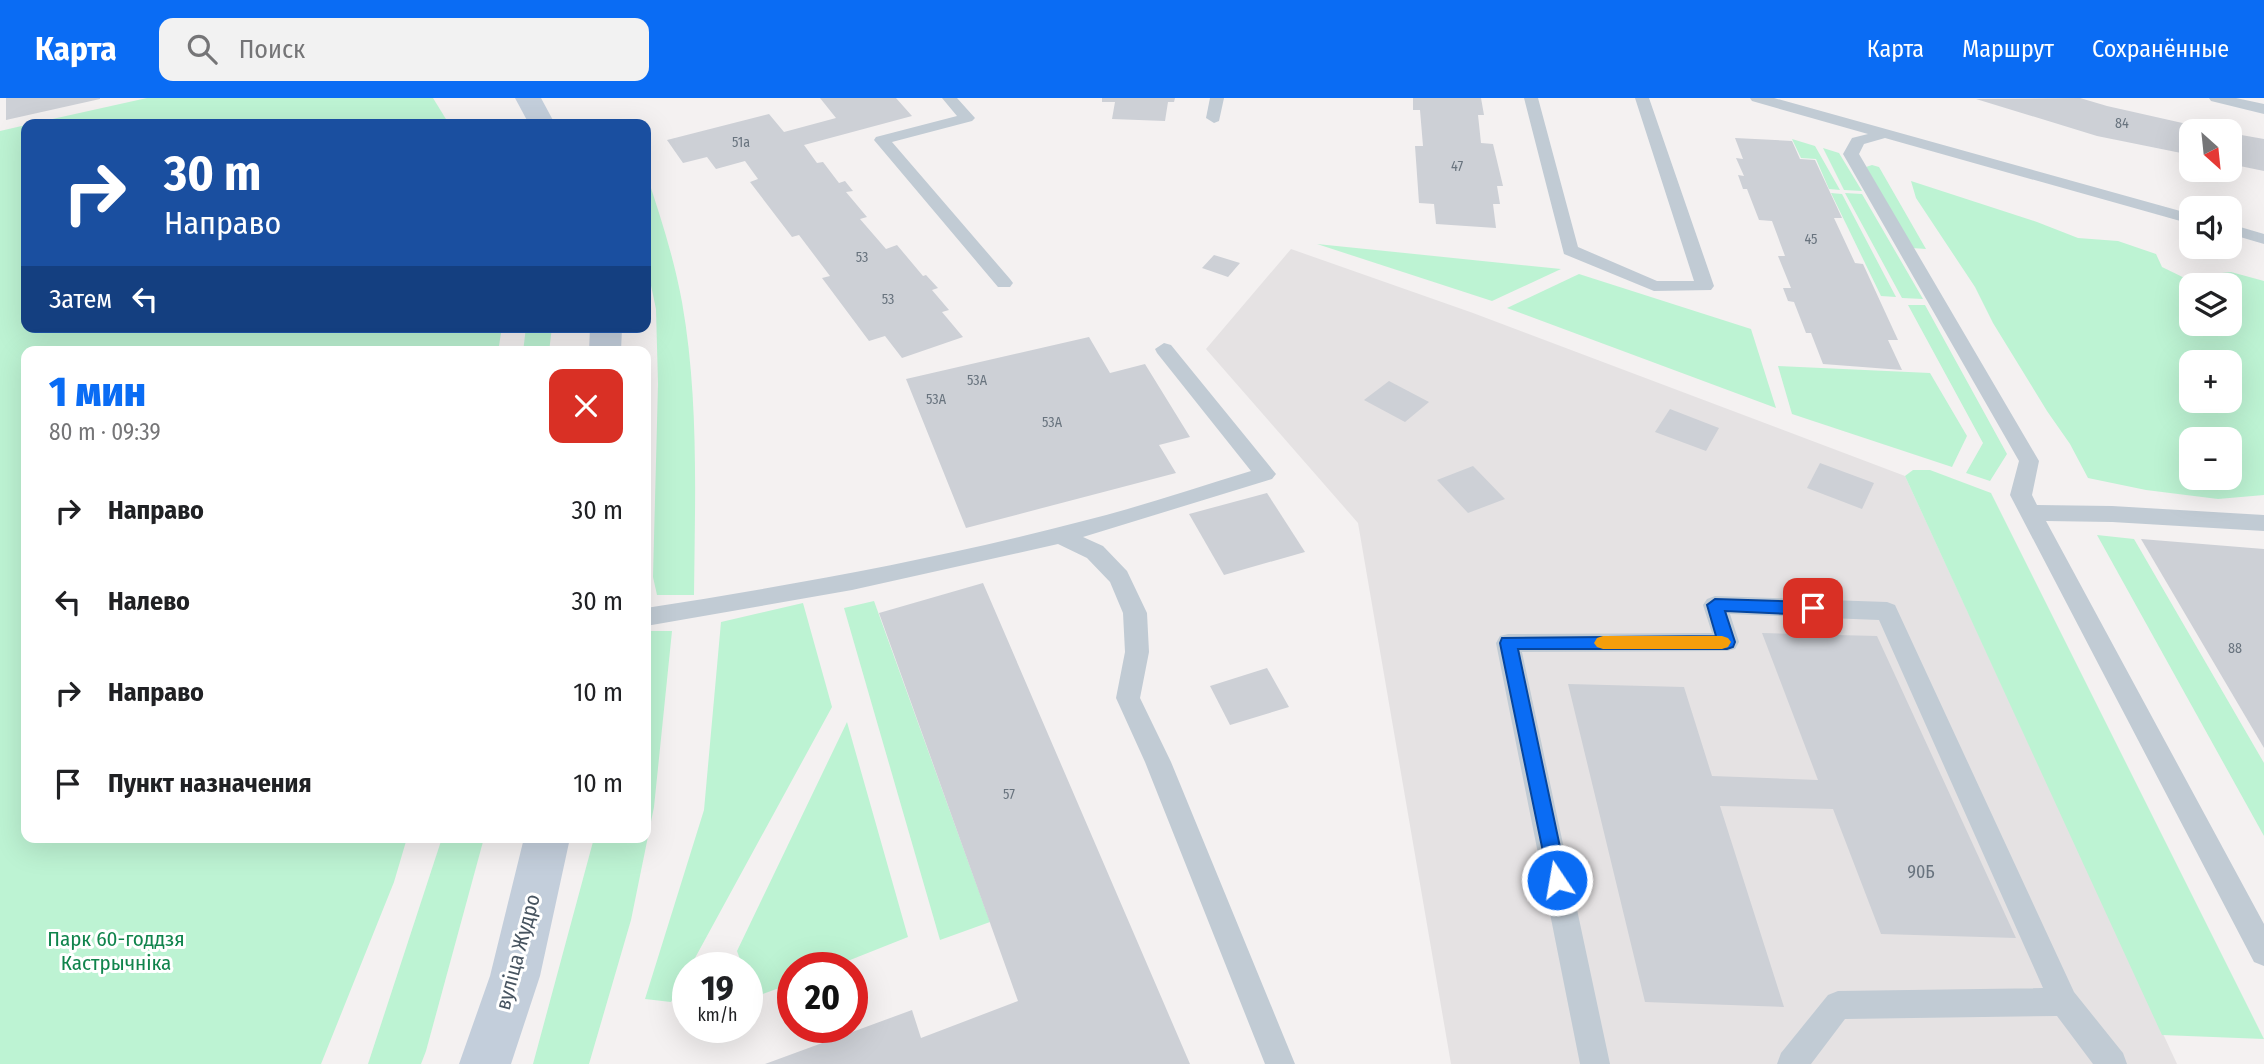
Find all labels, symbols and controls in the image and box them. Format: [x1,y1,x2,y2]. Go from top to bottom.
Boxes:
search box [159,18,649,81]
text: Карта [35,29,117,69]
icon: search [183,30,221,68]
text: Поиск [239,34,305,65]
text: Карта [1867,35,1924,63]
text: Маршрут [1962,35,2054,63]
text: Сохранённые [2092,35,2229,63]
house number: 84 [2115,115,2129,132]
north arrow [2179,119,2242,182]
map controls [2179,119,2242,490]
house number: 51а [732,134,750,151]
text: 30 m [164,144,262,203]
icon: right [49,147,140,238]
house number: 47 [1451,158,1463,175]
button: sound [2179,196,2242,259]
text: Направо [164,204,281,242]
house number: 45 [1804,231,1818,248]
house number: 53 [856,249,868,266]
button: layers [2179,273,2242,336]
icon: left [126,280,164,318]
text: Затем [49,284,112,315]
house number: 53 [882,291,894,308]
button: + [2179,350,2242,413]
text: 1 мин [49,367,146,417]
button: close [549,369,623,443]
house number: 53А [967,372,988,389]
house number: 53А [926,391,947,408]
house number: 53А [1042,414,1063,431]
text: 80 m · 09:39 [49,418,161,446]
button: − [2179,427,2242,490]
icon: right [49,492,87,530]
text: Направо [108,495,204,526]
text: 30 m [572,495,623,526]
pin [1783,578,1843,638]
icon: left [49,583,87,621]
text: Налево [108,586,190,617]
text: 30 m [572,586,623,617]
icon: arrive [1794,589,1832,627]
house number: 88 [2228,640,2242,657]
icon: right [49,674,87,712]
text: Направо [108,677,204,708]
text: 10 m [573,677,623,708]
icon: arrive [49,765,87,803]
text: Пункт назначения [108,768,312,799]
text: 10 m [573,768,623,799]
house number: 57 [1003,786,1015,803]
position arrow [1520,843,1594,917]
house number: 90Б [1907,861,1935,883]
street label: вуліца Жудро [490,891,546,1013]
park label: Парк 60-годдзя Кастрычніка [47,926,185,976]
speed limit sign: 20 [777,952,868,1043]
text: 19 [701,967,734,1009]
text: km/h [697,1004,738,1026]

